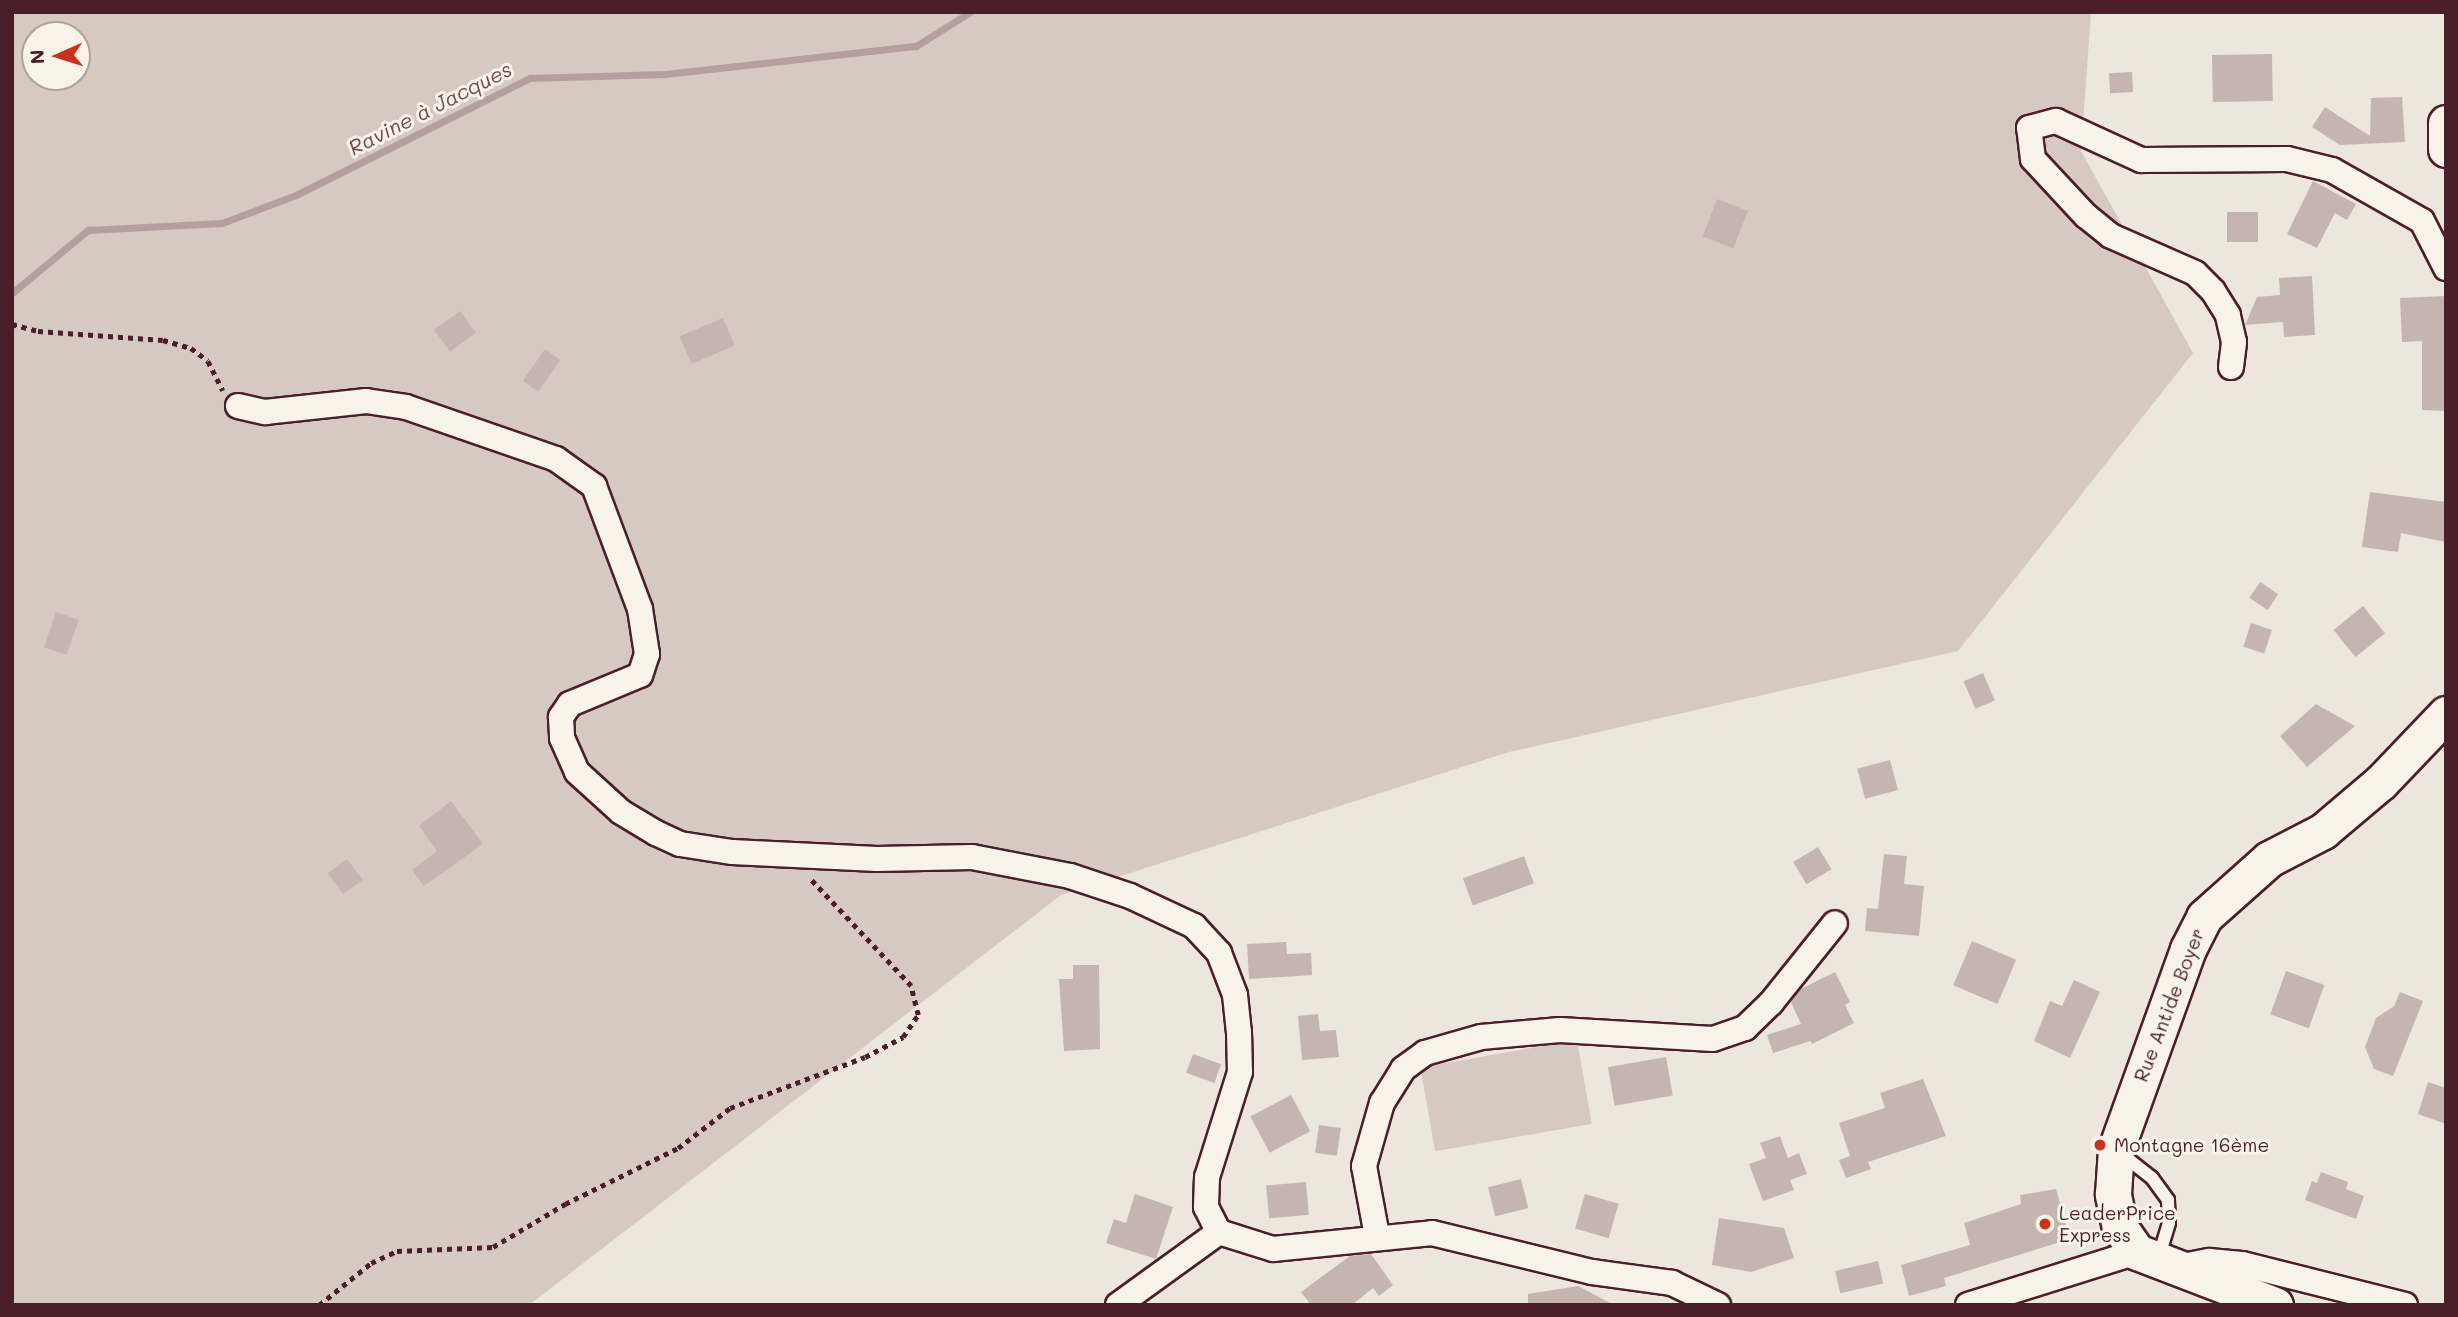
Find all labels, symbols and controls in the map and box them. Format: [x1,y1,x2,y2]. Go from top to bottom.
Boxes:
north arrow [21,21,91,91]
text: N [24,49,49,65]
water label: Ravine à Jacques [344,56,516,160]
street label: Rue Antide Boyer [2129,925,2209,1085]
place label: Montagne 16ème [2114,1134,2269,1156]
marker: Montagne 16ème [2092,1137,2108,1153]
place label: LeaderPrice Express [2059,1202,2176,1246]
marker: LeaderPrice Express [2037,1216,2053,1232]

